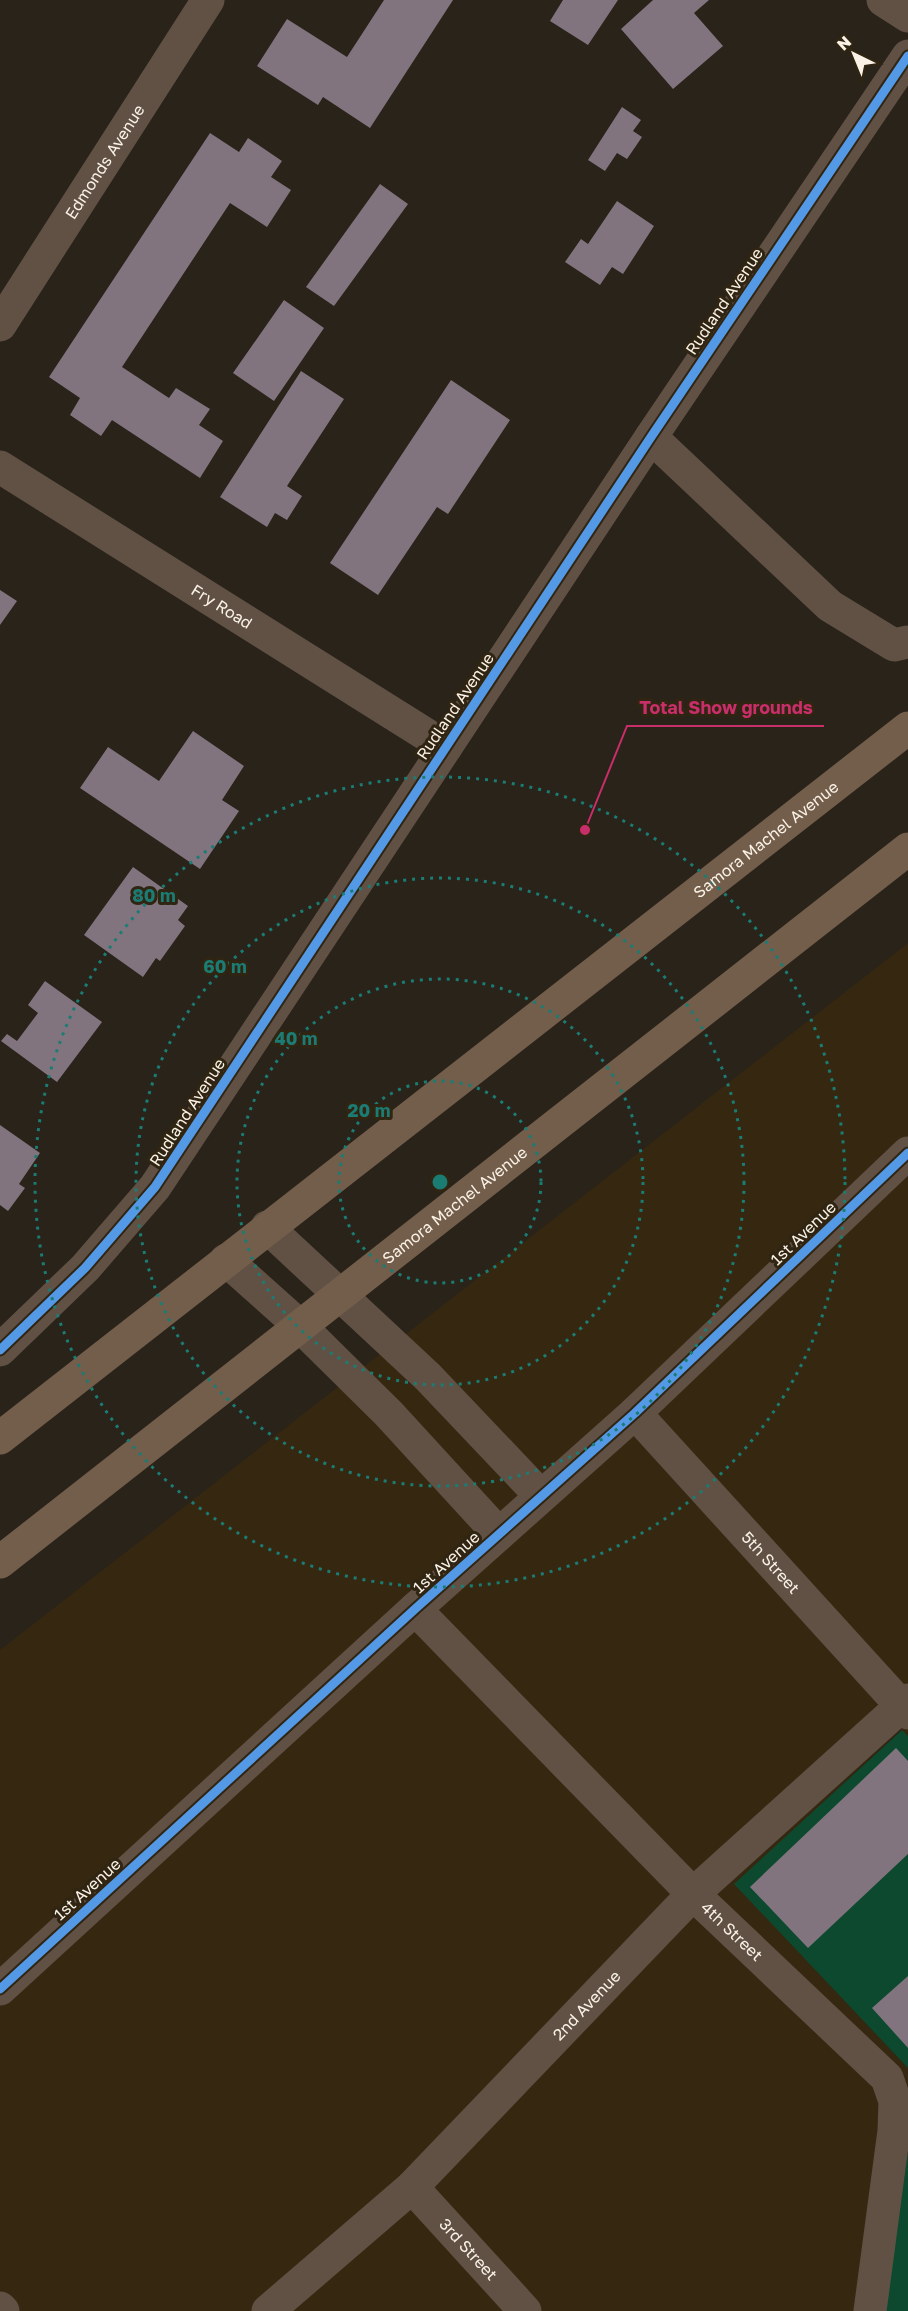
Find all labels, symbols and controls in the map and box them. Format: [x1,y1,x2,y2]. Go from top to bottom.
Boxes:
north arrow [824,24,884,84]
text: N [832,32,855,54]
street label: Edmonds Avenue [61,101,149,223]
street label: Rudland Avenue [681,244,767,358]
street label: Fry Road [188,580,256,633]
street label: Rudland Avenue [412,649,498,763]
callout: Total Show grounds [627,690,824,726]
text: Total Show grounds [639,696,813,718]
street label: Samora Machel Avenue [689,776,842,902]
text: 80 m [132,884,176,906]
text: 60 m [203,955,247,977]
text: 40 m [274,1027,318,1049]
street label: Rudland Avenue [145,1054,229,1170]
text: 20 m [348,1099,390,1121]
street label: Samora Machel Avenue [378,1142,531,1268]
centre of rings [430,1172,450,1192]
street label: 1st Avenue [766,1197,840,1269]
street label: 1st Avenue [408,1527,484,1597]
street label: 5th Street [738,1527,804,1598]
street label: 1st Avenue [49,1854,125,1924]
street label: 4th Street [697,1897,767,1965]
street label: 2nd Avenue [548,1966,625,2044]
street label: 3rd Street [435,2214,502,2284]

